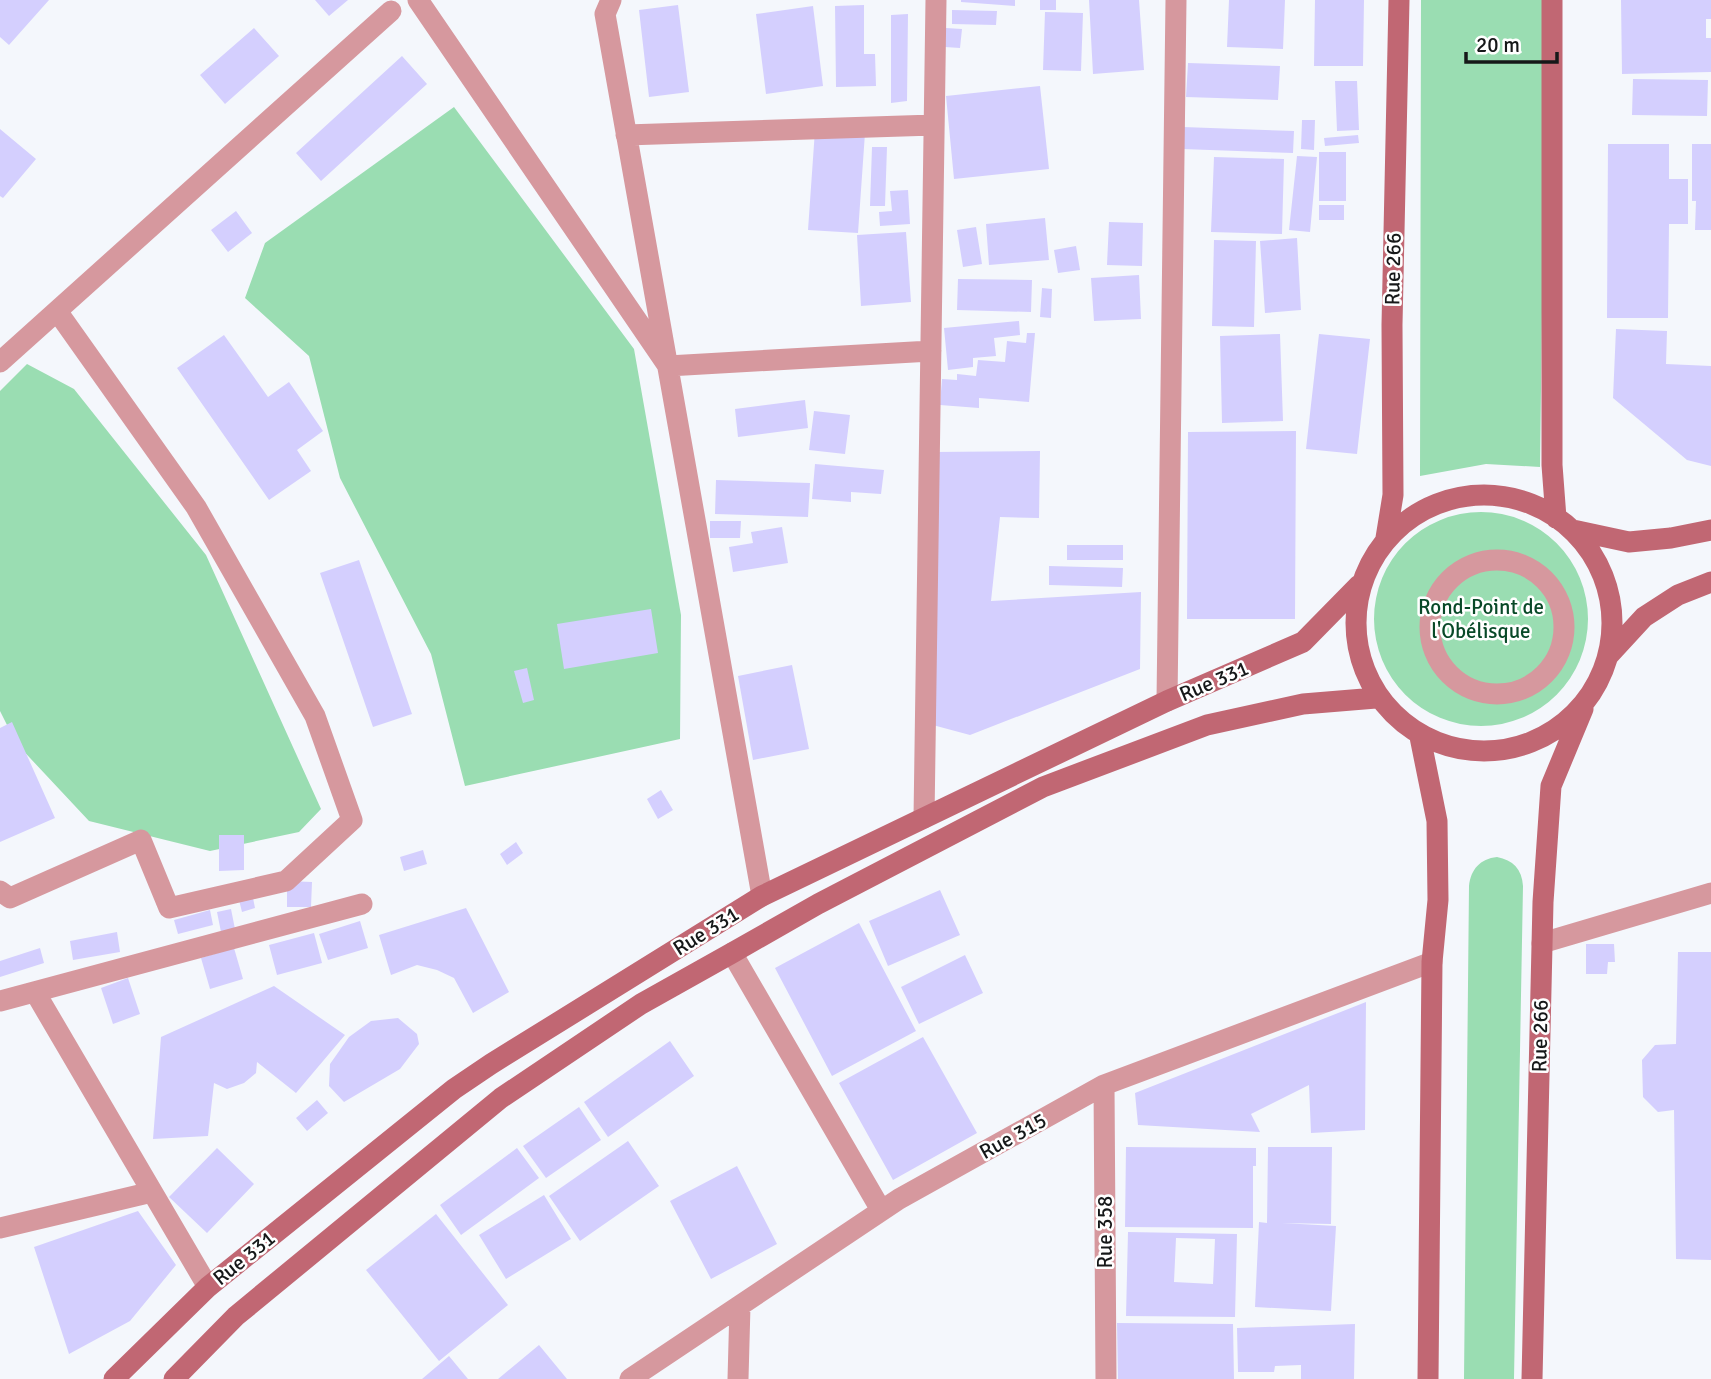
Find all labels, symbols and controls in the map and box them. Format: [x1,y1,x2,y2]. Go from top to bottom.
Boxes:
scale bar [1466,21,1557,65]
text: 20 m [1476,32,1520,58]
street label: Rue 266 [1379,232,1407,306]
park label: Rond-Point de l'Obélisque [1418,594,1544,644]
street label: Rue 331 [1175,655,1253,707]
street label: Rue 331 [668,901,744,961]
street label: Rue 266 [1526,999,1554,1073]
street label: Rue 315 [975,1107,1051,1165]
street label: Rue 358 [1092,1196,1118,1268]
street label: Rue 331 [208,1225,280,1291]

